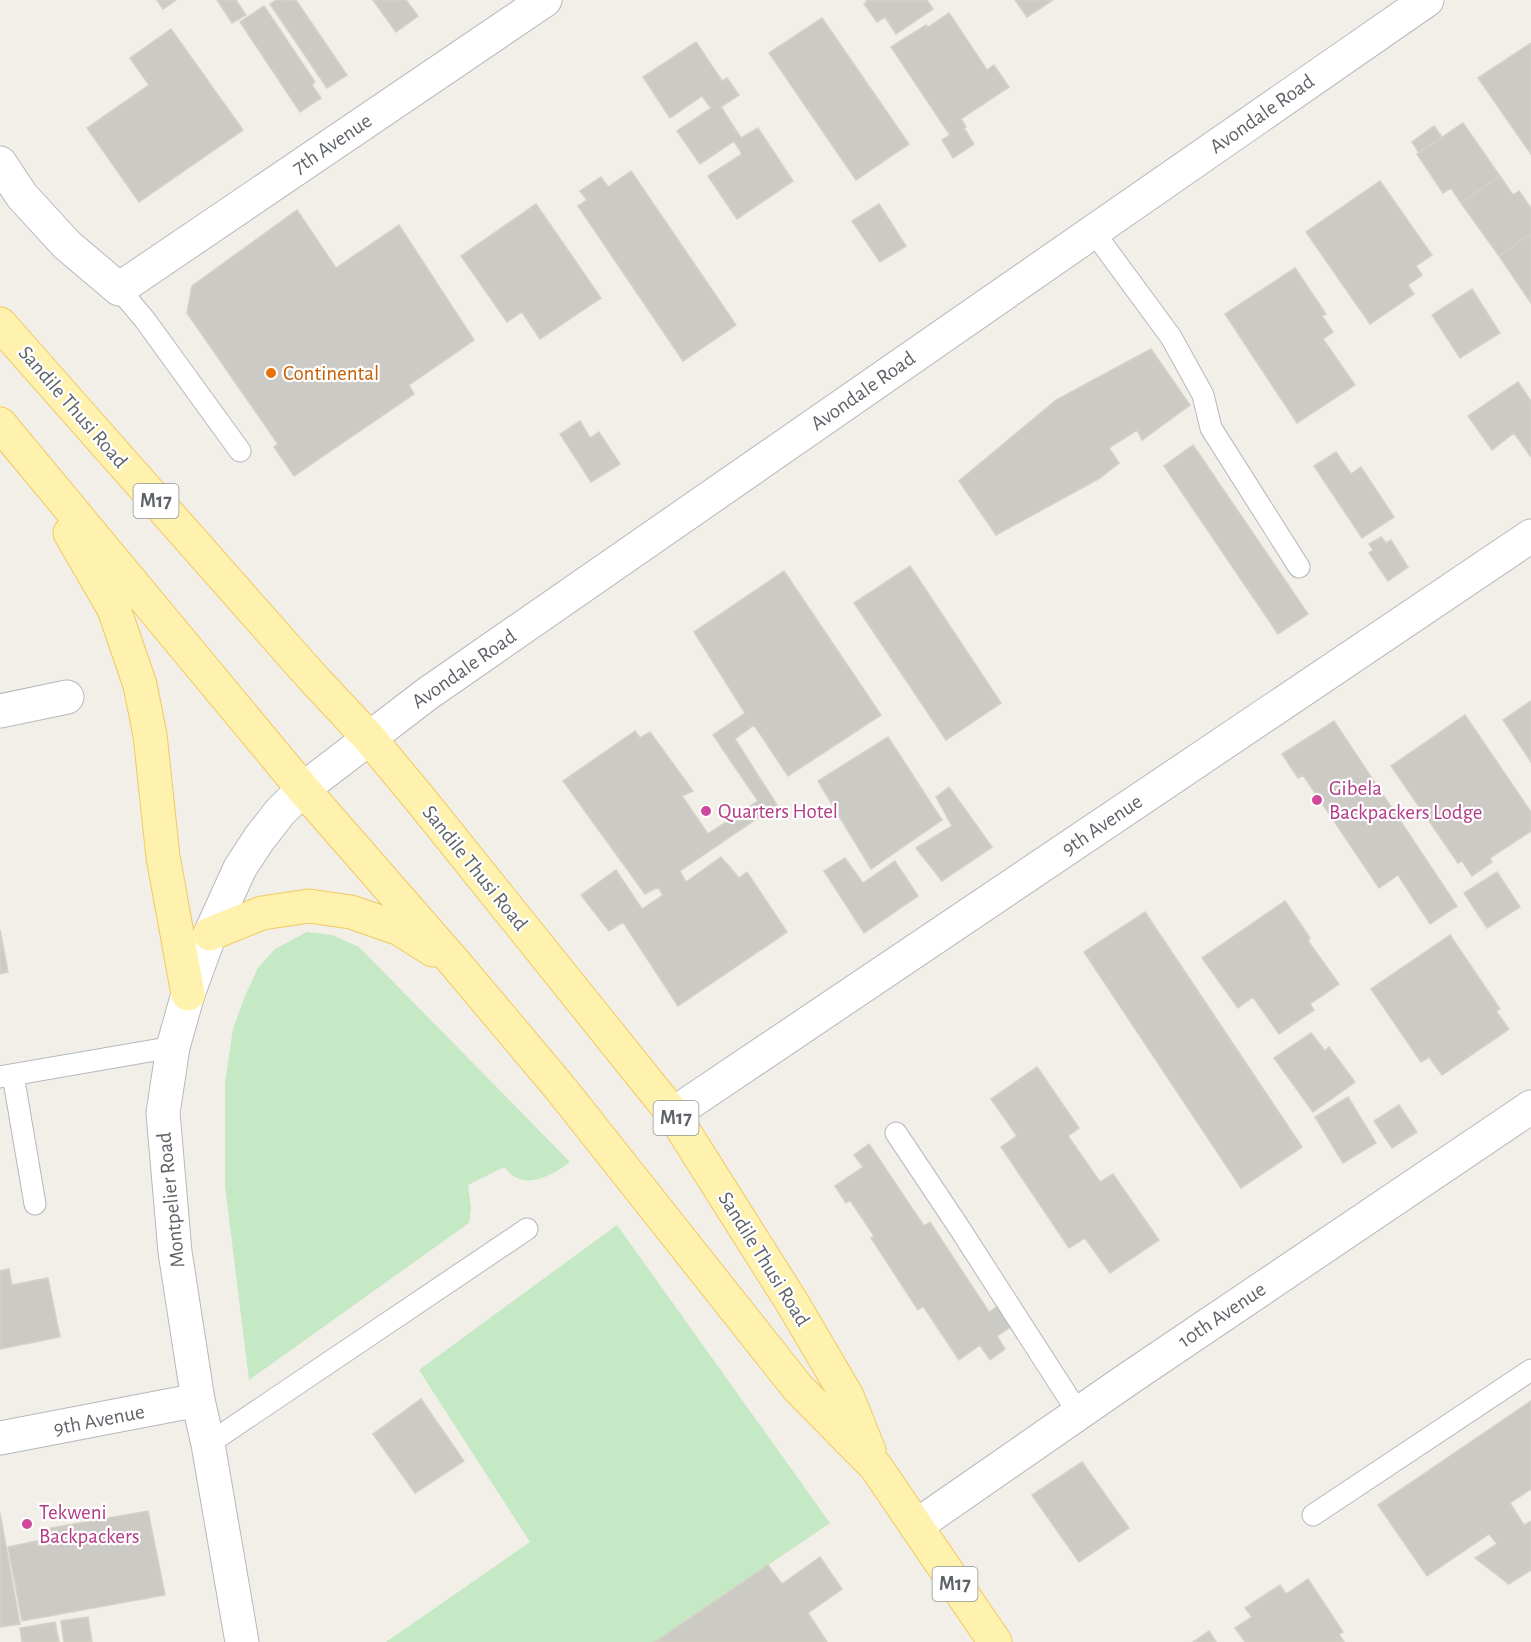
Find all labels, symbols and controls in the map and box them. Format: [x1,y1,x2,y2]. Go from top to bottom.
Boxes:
street label: Avondale Road [1206,70,1318,158]
street label: 7th Avenue [288,110,376,178]
street label: Sandile Thusi Road [15,342,131,472]
street label: Avondale Road [807,347,919,435]
place label: Continental [283,363,379,384]
marker: Continental [264,366,278,380]
road number: M17 [134,484,178,518]
street label: Avondale Road [408,625,520,713]
place label: Gibela Backpackers Lodge [1329,778,1483,823]
street label: 9th Avenue [1058,791,1146,859]
marker: Gibela Backpackers Lodge [1310,793,1324,807]
place label: Quarters Hotel [718,801,838,822]
street label: Sandile Thusi Road [418,802,532,935]
marker: Quarters Hotel [699,804,713,818]
road number: M17 [654,1101,698,1135]
street label: Montpelier Road [153,1131,189,1269]
street label: Sandile Thusi Road [714,1188,814,1330]
street label: 10th Avenue [1174,1278,1270,1352]
street label: 9th Avenue [52,1401,146,1439]
place label: Tekweni Backpackers [39,1502,140,1547]
marker: Tekweni Backpackers [20,1517,34,1531]
road number: M17 [932,1567,978,1601]

